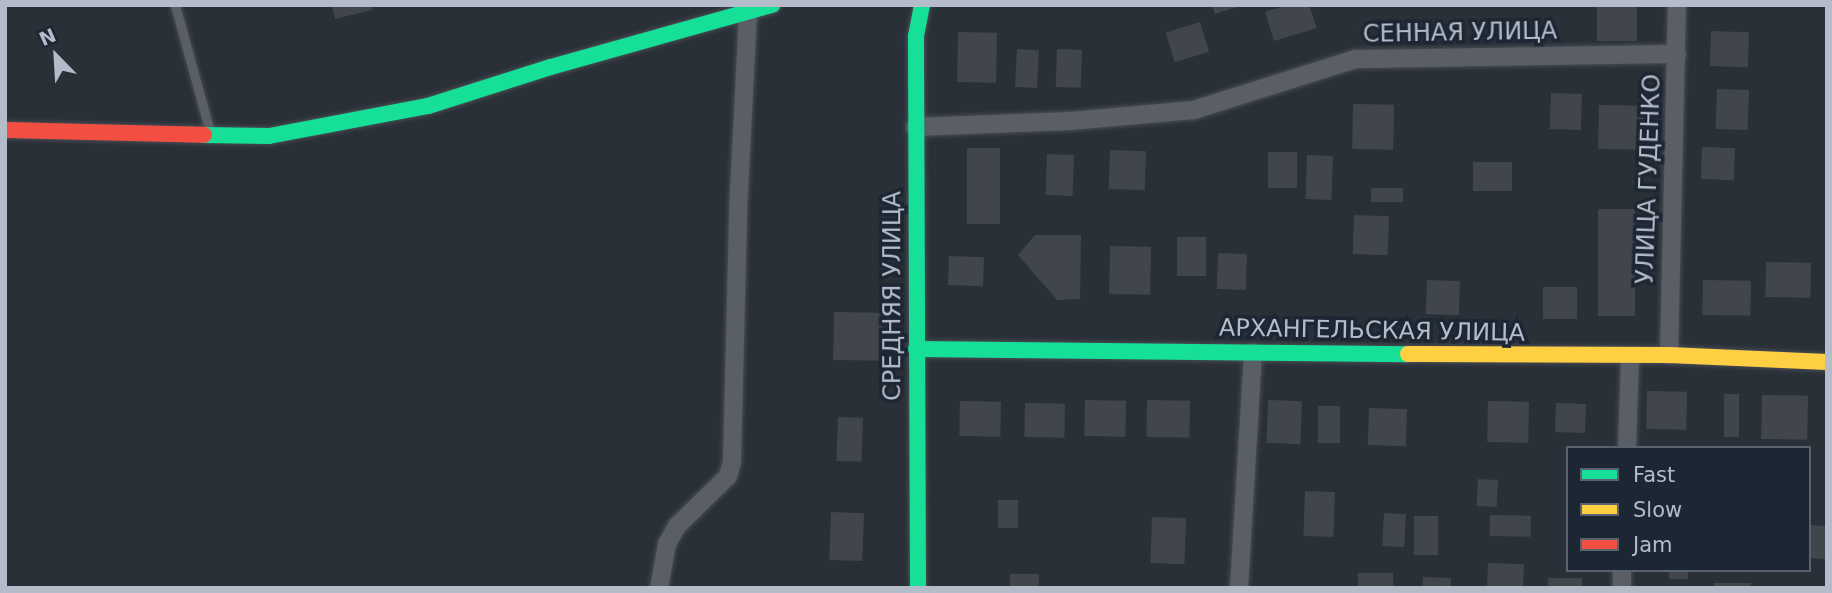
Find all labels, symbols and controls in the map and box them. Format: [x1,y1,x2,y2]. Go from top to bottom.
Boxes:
street label: СЕННАЯ УЛИЦА [1363,17,1557,49]
north arrow [21,21,91,91]
text: N [36,24,59,50]
street label: УЛИЦА ГУДЕНКО [1631,73,1667,285]
street label: СРЕДНЯЯ УЛИЦА [879,191,907,401]
street label: АРХАНГЕЛЬСКАЯ УЛИЦА [1219,314,1525,348]
legend [1566,446,1811,572]
text: Fast [1633,463,1675,487]
text: Slow [1633,498,1682,522]
text: Jam [1633,533,1673,557]

